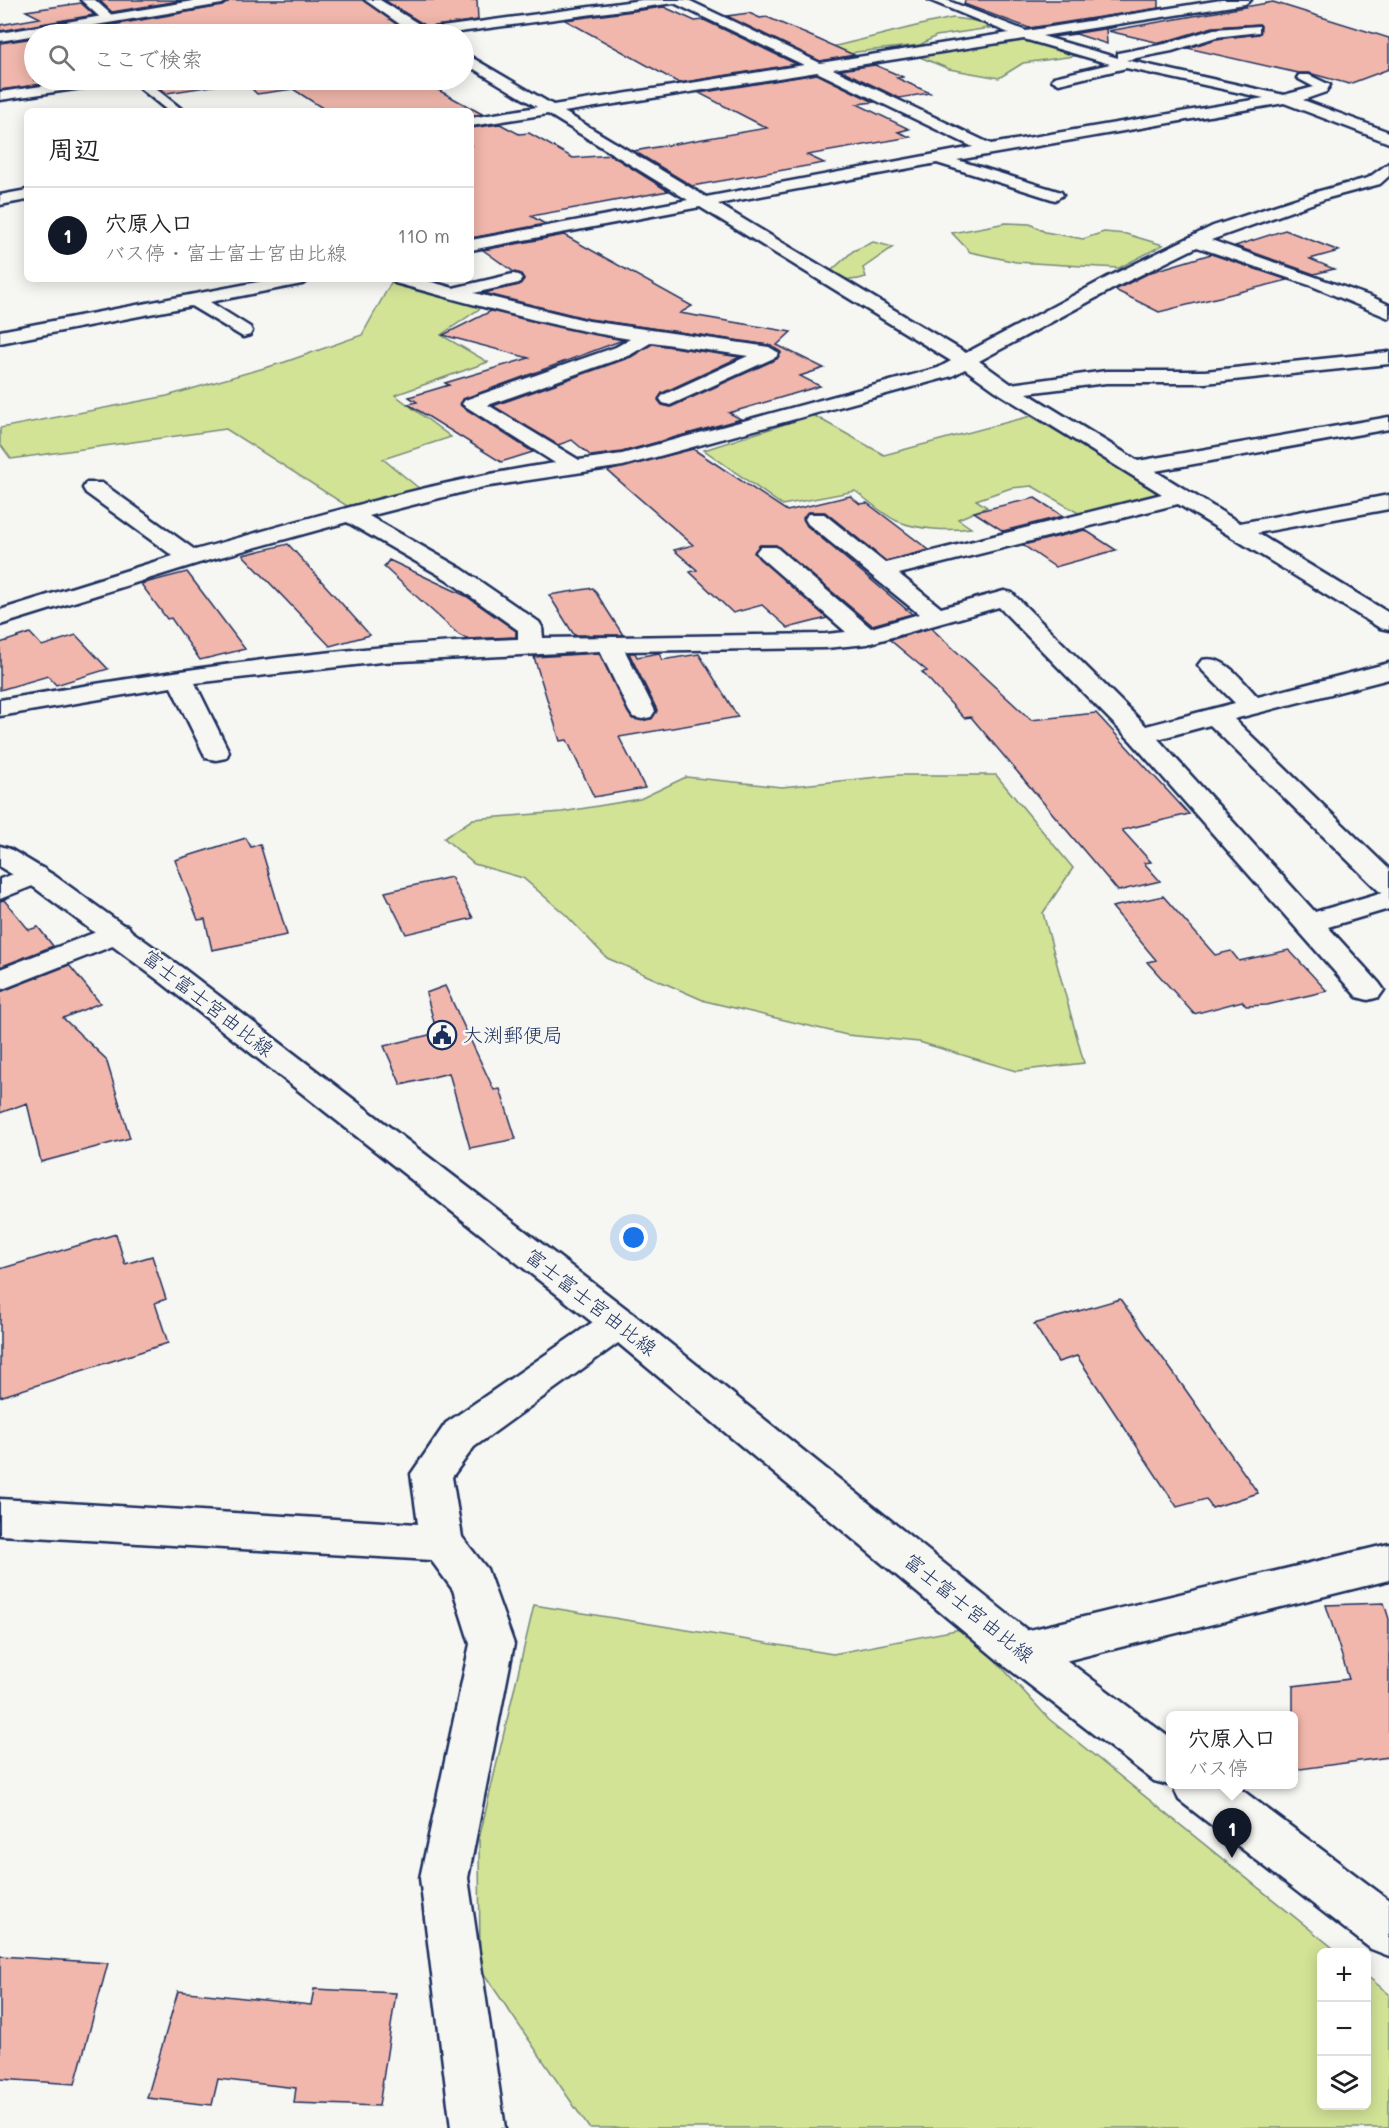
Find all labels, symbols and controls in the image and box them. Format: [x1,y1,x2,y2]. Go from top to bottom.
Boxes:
search box [24,24,474,90]
icon: search [45,41,78,74]
text: ここで検索 [93,44,203,73]
text: 周辺 [48,132,100,166]
text: 穴原入口 [105,208,193,237]
text: 1 [63,222,72,248]
text: 110 m [397,222,450,248]
text: バス停 · 富士富士宮由比線 [105,239,347,265]
street label: 富士富士宮由比線 [138,943,280,1062]
public building icon: 大渕郵便局 [426,1019,458,1051]
place label: 大渕郵便局 [463,1021,563,1047]
your location [619,1223,648,1252]
street label: 富士富士宮由比線 [521,1242,663,1361]
street label: 富士富士宮由比線 [899,1547,1040,1668]
popup [1166,1711,1298,1789]
text: 穴原入口 [1188,1723,1276,1752]
text: バス停 [1188,1754,1248,1780]
pin: 1 [1212,1808,1252,1858]
map controls [1317,1948,1371,2110]
button: + [1317,1948,1371,2002]
button: − [1317,2002,1371,2056]
button: layers [1317,2056,1371,2110]

